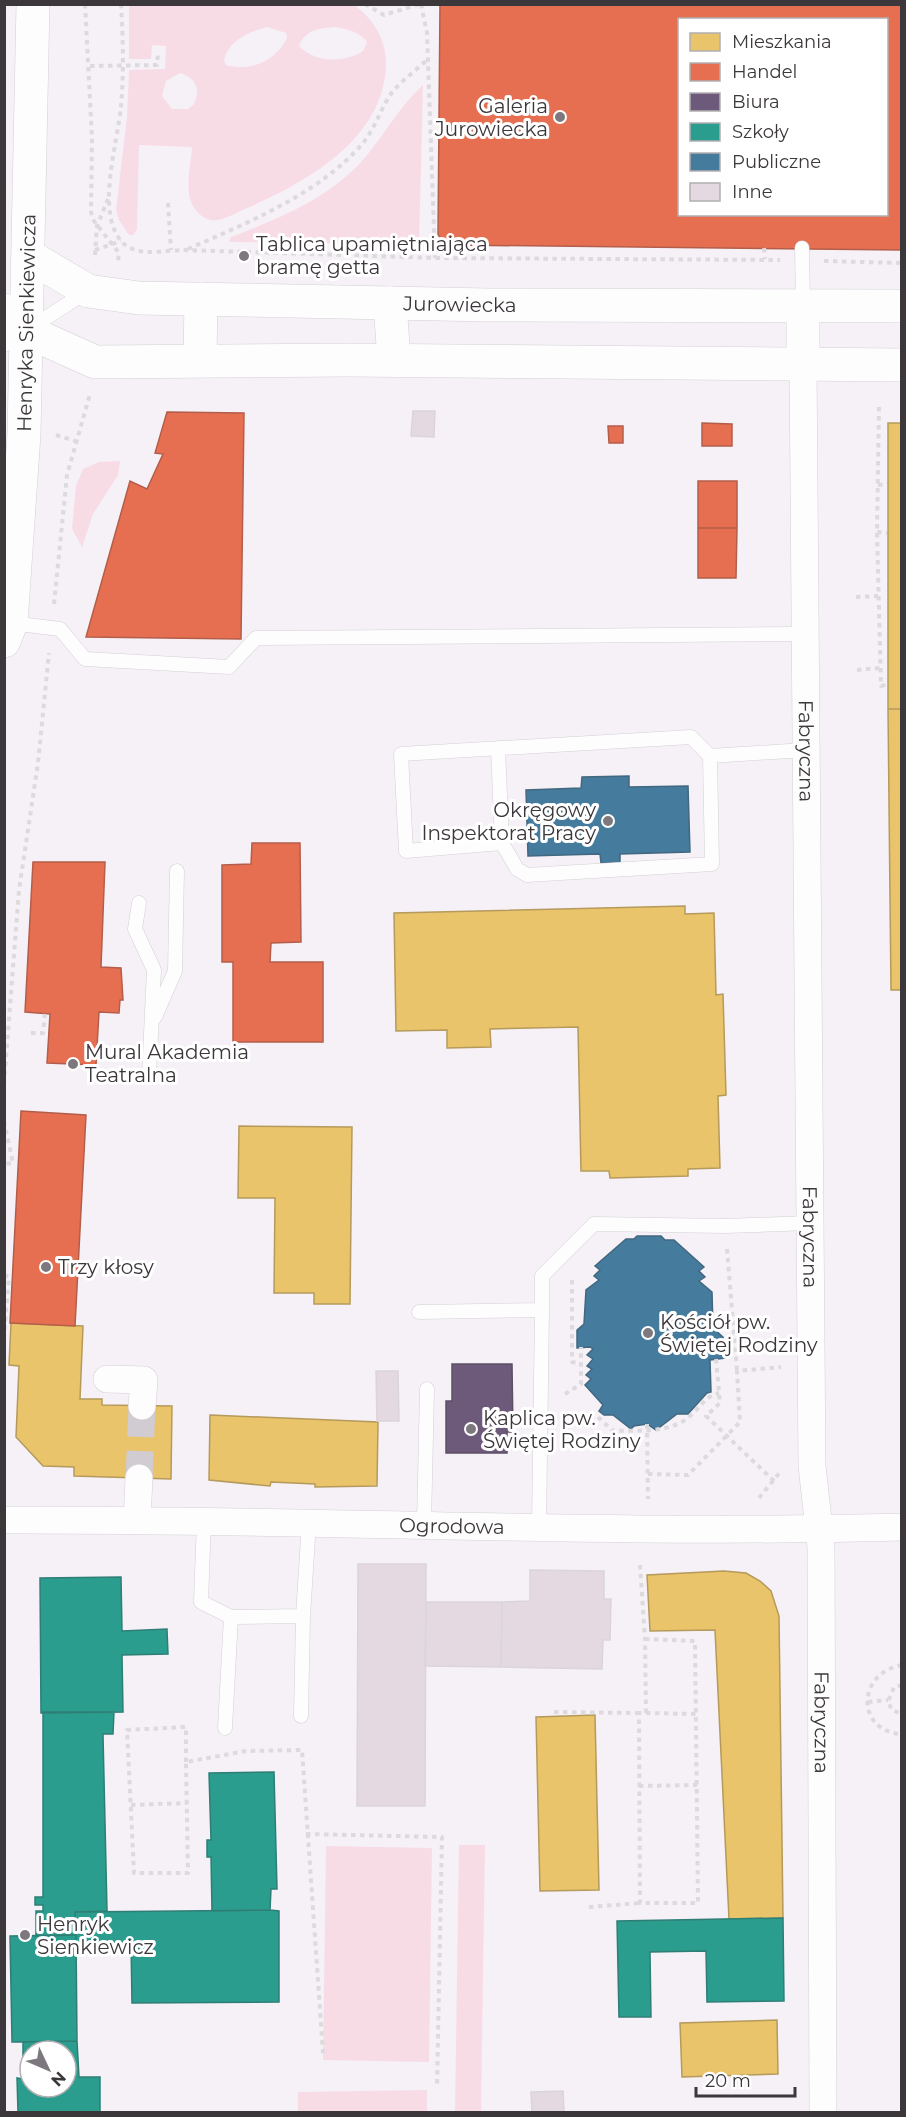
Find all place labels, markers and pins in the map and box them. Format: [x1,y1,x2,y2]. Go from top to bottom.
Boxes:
place label: Galeria Jurowiecka [434,94,548,141]
marker: Galeria Jurowiecka [553,110,567,124]
place label: Tablica upamiętniająca bramę getta [256,232,488,279]
marker: Tablica upamiętniająca bramę getta [237,249,251,263]
place label: Okręgowy Inspektorat Pracy [422,798,596,845]
marker: Okręgowy Inspektorat Pracy [601,814,615,828]
place label: Mural Akademia Teatralna [85,1040,249,1087]
marker: Mural Akademia Teatralna [66,1057,80,1071]
place label: Trzy kłosy [58,1255,154,1279]
marker: Trzy kłosy [39,1260,53,1274]
place label: Kościół pw. Świętej Rodziny [660,1310,818,1357]
marker: Kościół pw. Świętej Rodziny [641,1326,655,1340]
place label: Kaplica pw. Świętej Rodziny [483,1406,641,1453]
marker: Kaplica pw. Świętej Rodziny [464,1422,478,1436]
place label: Henryk Sienkiewicz [37,1912,154,1959]
marker: Henryk Sienkiewicz [18,1928,32,1942]

